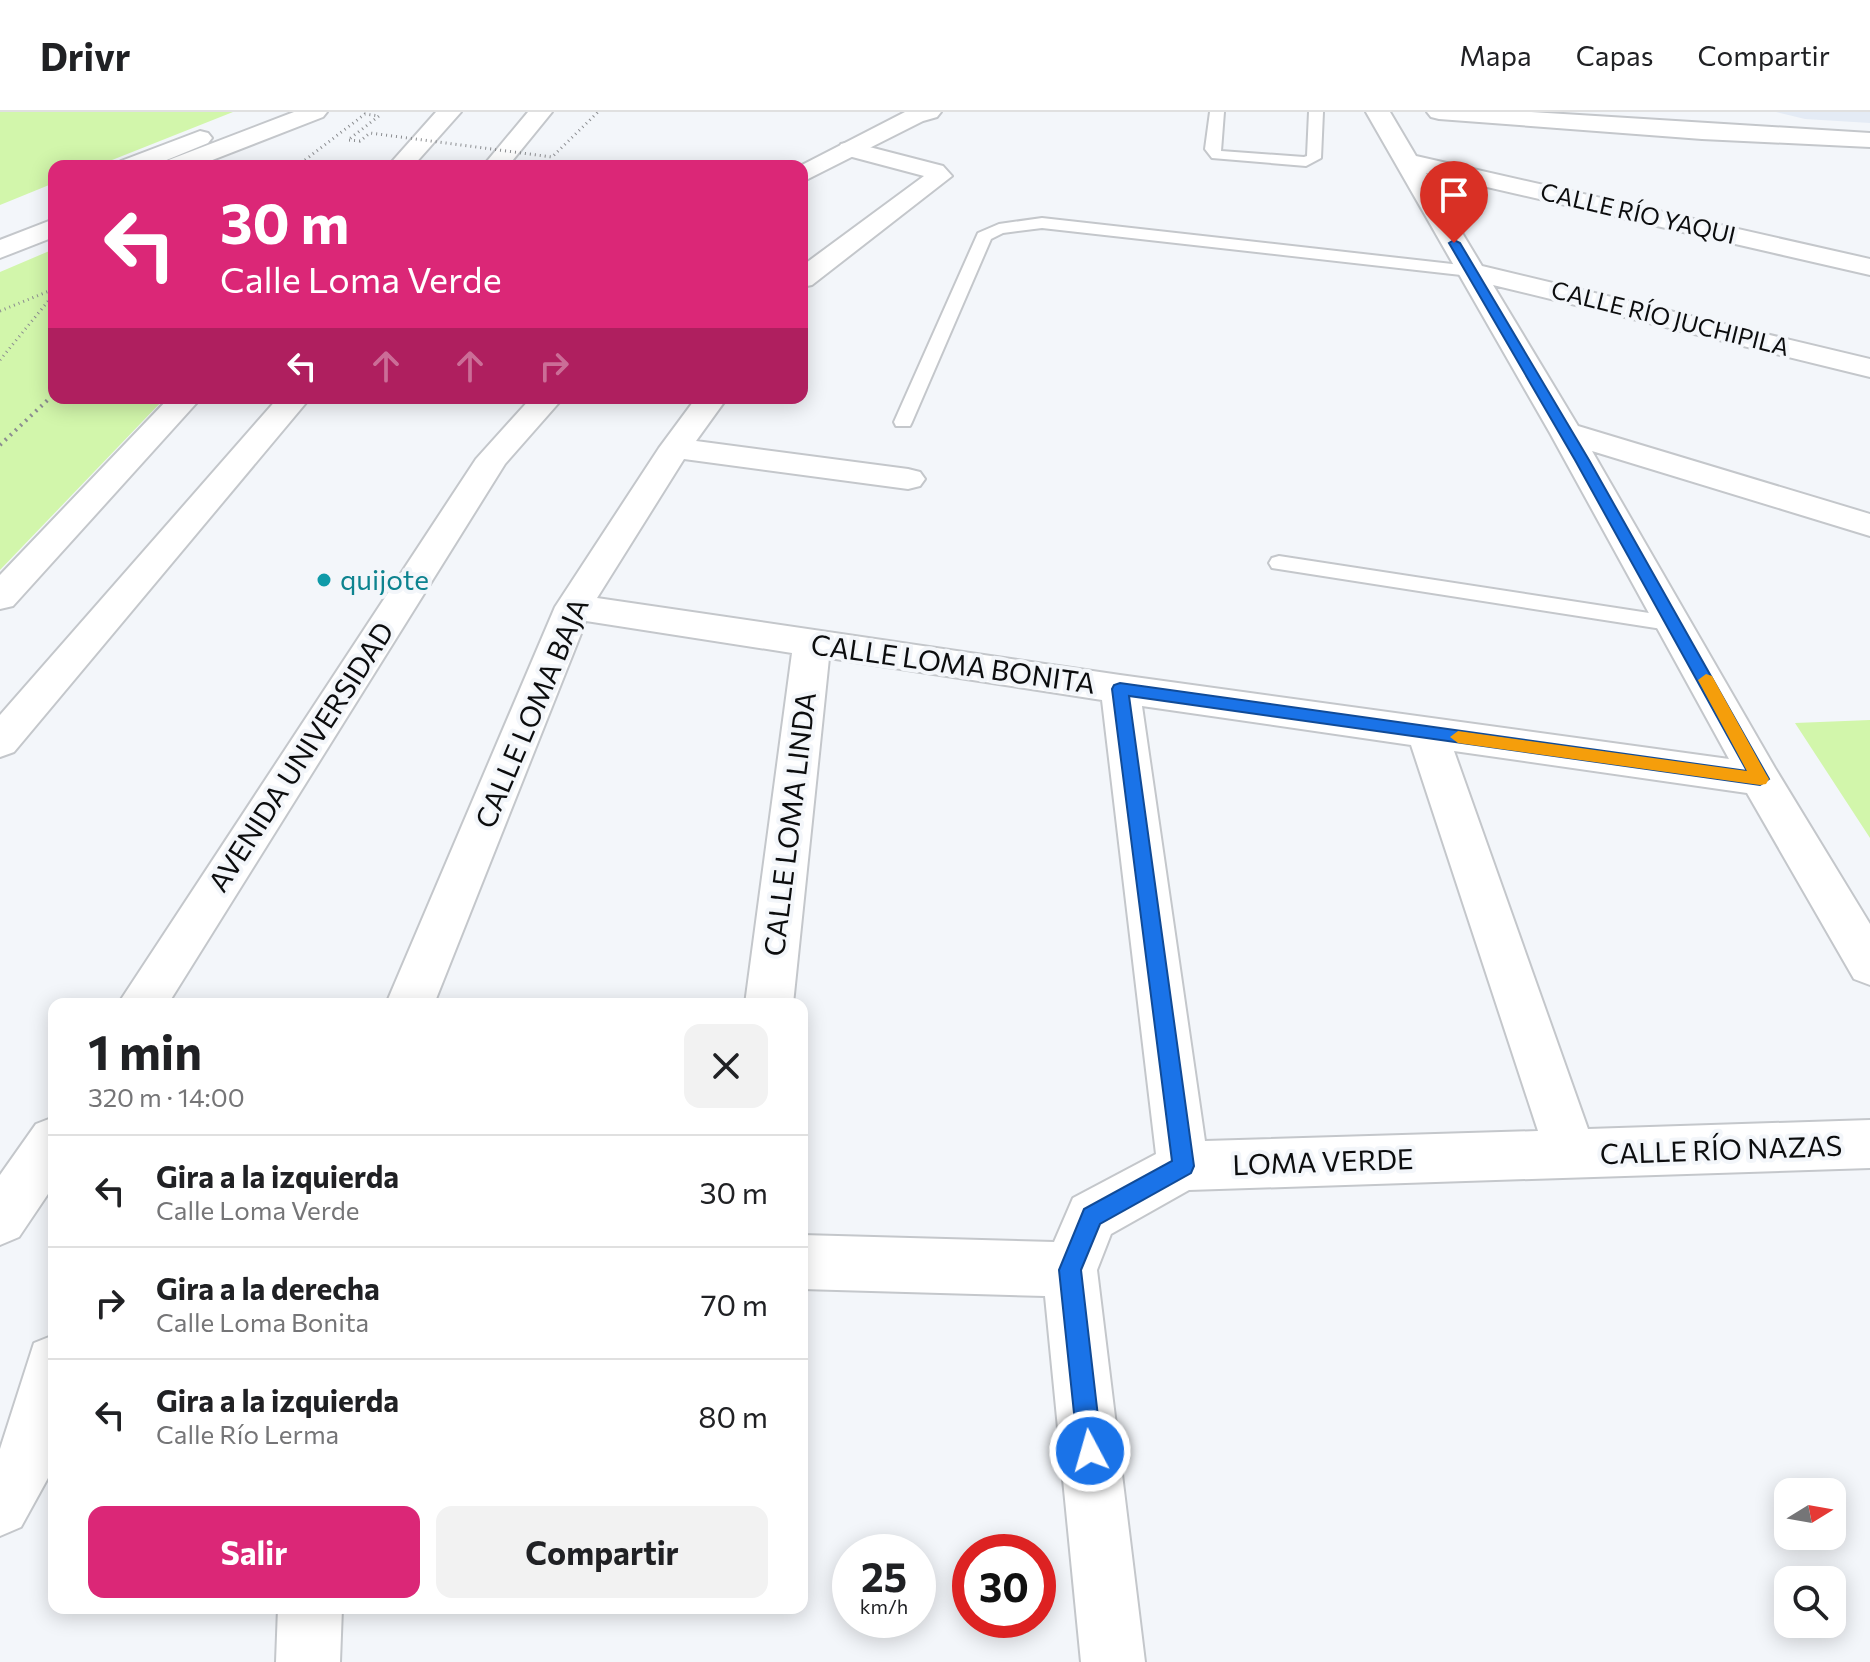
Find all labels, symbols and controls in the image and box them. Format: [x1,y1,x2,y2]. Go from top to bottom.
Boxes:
text: Drivr [40,32,130,79]
text: Mapa [1459,38,1532,72]
text: Capas [1576,38,1653,72]
text: Compartir [1697,38,1830,72]
pin [1420,161,1488,243]
icon: arrive [1432,173,1476,217]
street label: CALLE RÍO YAQUI [1538,176,1739,249]
text: 30 m [220,187,349,256]
icon: left [88,192,192,296]
text: Calle Loma Verde [220,256,502,300]
street label: CALLE RÍO JUCHIPILA [1548,274,1792,361]
icon: left [280,344,324,388]
icon: ahead [364,344,408,388]
icon: ahead [448,344,492,388]
icon: right [532,344,576,388]
place label: quijote [340,562,429,596]
marker: quijote [315,571,333,589]
street label: CALLE LOMA BAJA [467,592,595,833]
street label: AVENIDA UNIVERSIDAD [200,615,400,898]
street label: CALLE LOMA BONITA [809,626,1097,700]
street label: CALLE LOMA LINDA [756,690,822,958]
text: 1 min [88,1021,202,1080]
button: close [684,1024,768,1108]
text: 320 m · 14:00 [88,1081,245,1112]
street label: CALLE RÍO NAZAS [1599,1128,1843,1170]
street label: LOMA VERDE [1232,1141,1414,1181]
text: Gira a la izquierda [156,1157,399,1194]
icon: left [88,1169,132,1213]
text: 30 m [699,1173,768,1210]
text: Calle Loma Verde [156,1194,359,1225]
text: Gira a la derecha [156,1269,380,1306]
icon: right [88,1281,132,1325]
text: 70 m [701,1285,768,1322]
text: Calle Loma Bonita [156,1306,369,1337]
text: Gira a la izquierda [156,1381,399,1418]
icon: left [88,1393,132,1437]
text: 80 m [698,1397,768,1434]
position arrow [1048,1409,1132,1493]
text: Calle Río Lerma [156,1418,339,1449]
north arrow [1774,1478,1846,1550]
map controls [1774,1478,1846,1638]
button: Salir [88,1506,420,1598]
button: Compartir [436,1506,768,1598]
speed limit sign: 30 [952,1534,1056,1638]
text: 25 [861,1551,907,1600]
button: search [1774,1566,1846,1638]
text: km/h [860,1594,908,1618]

